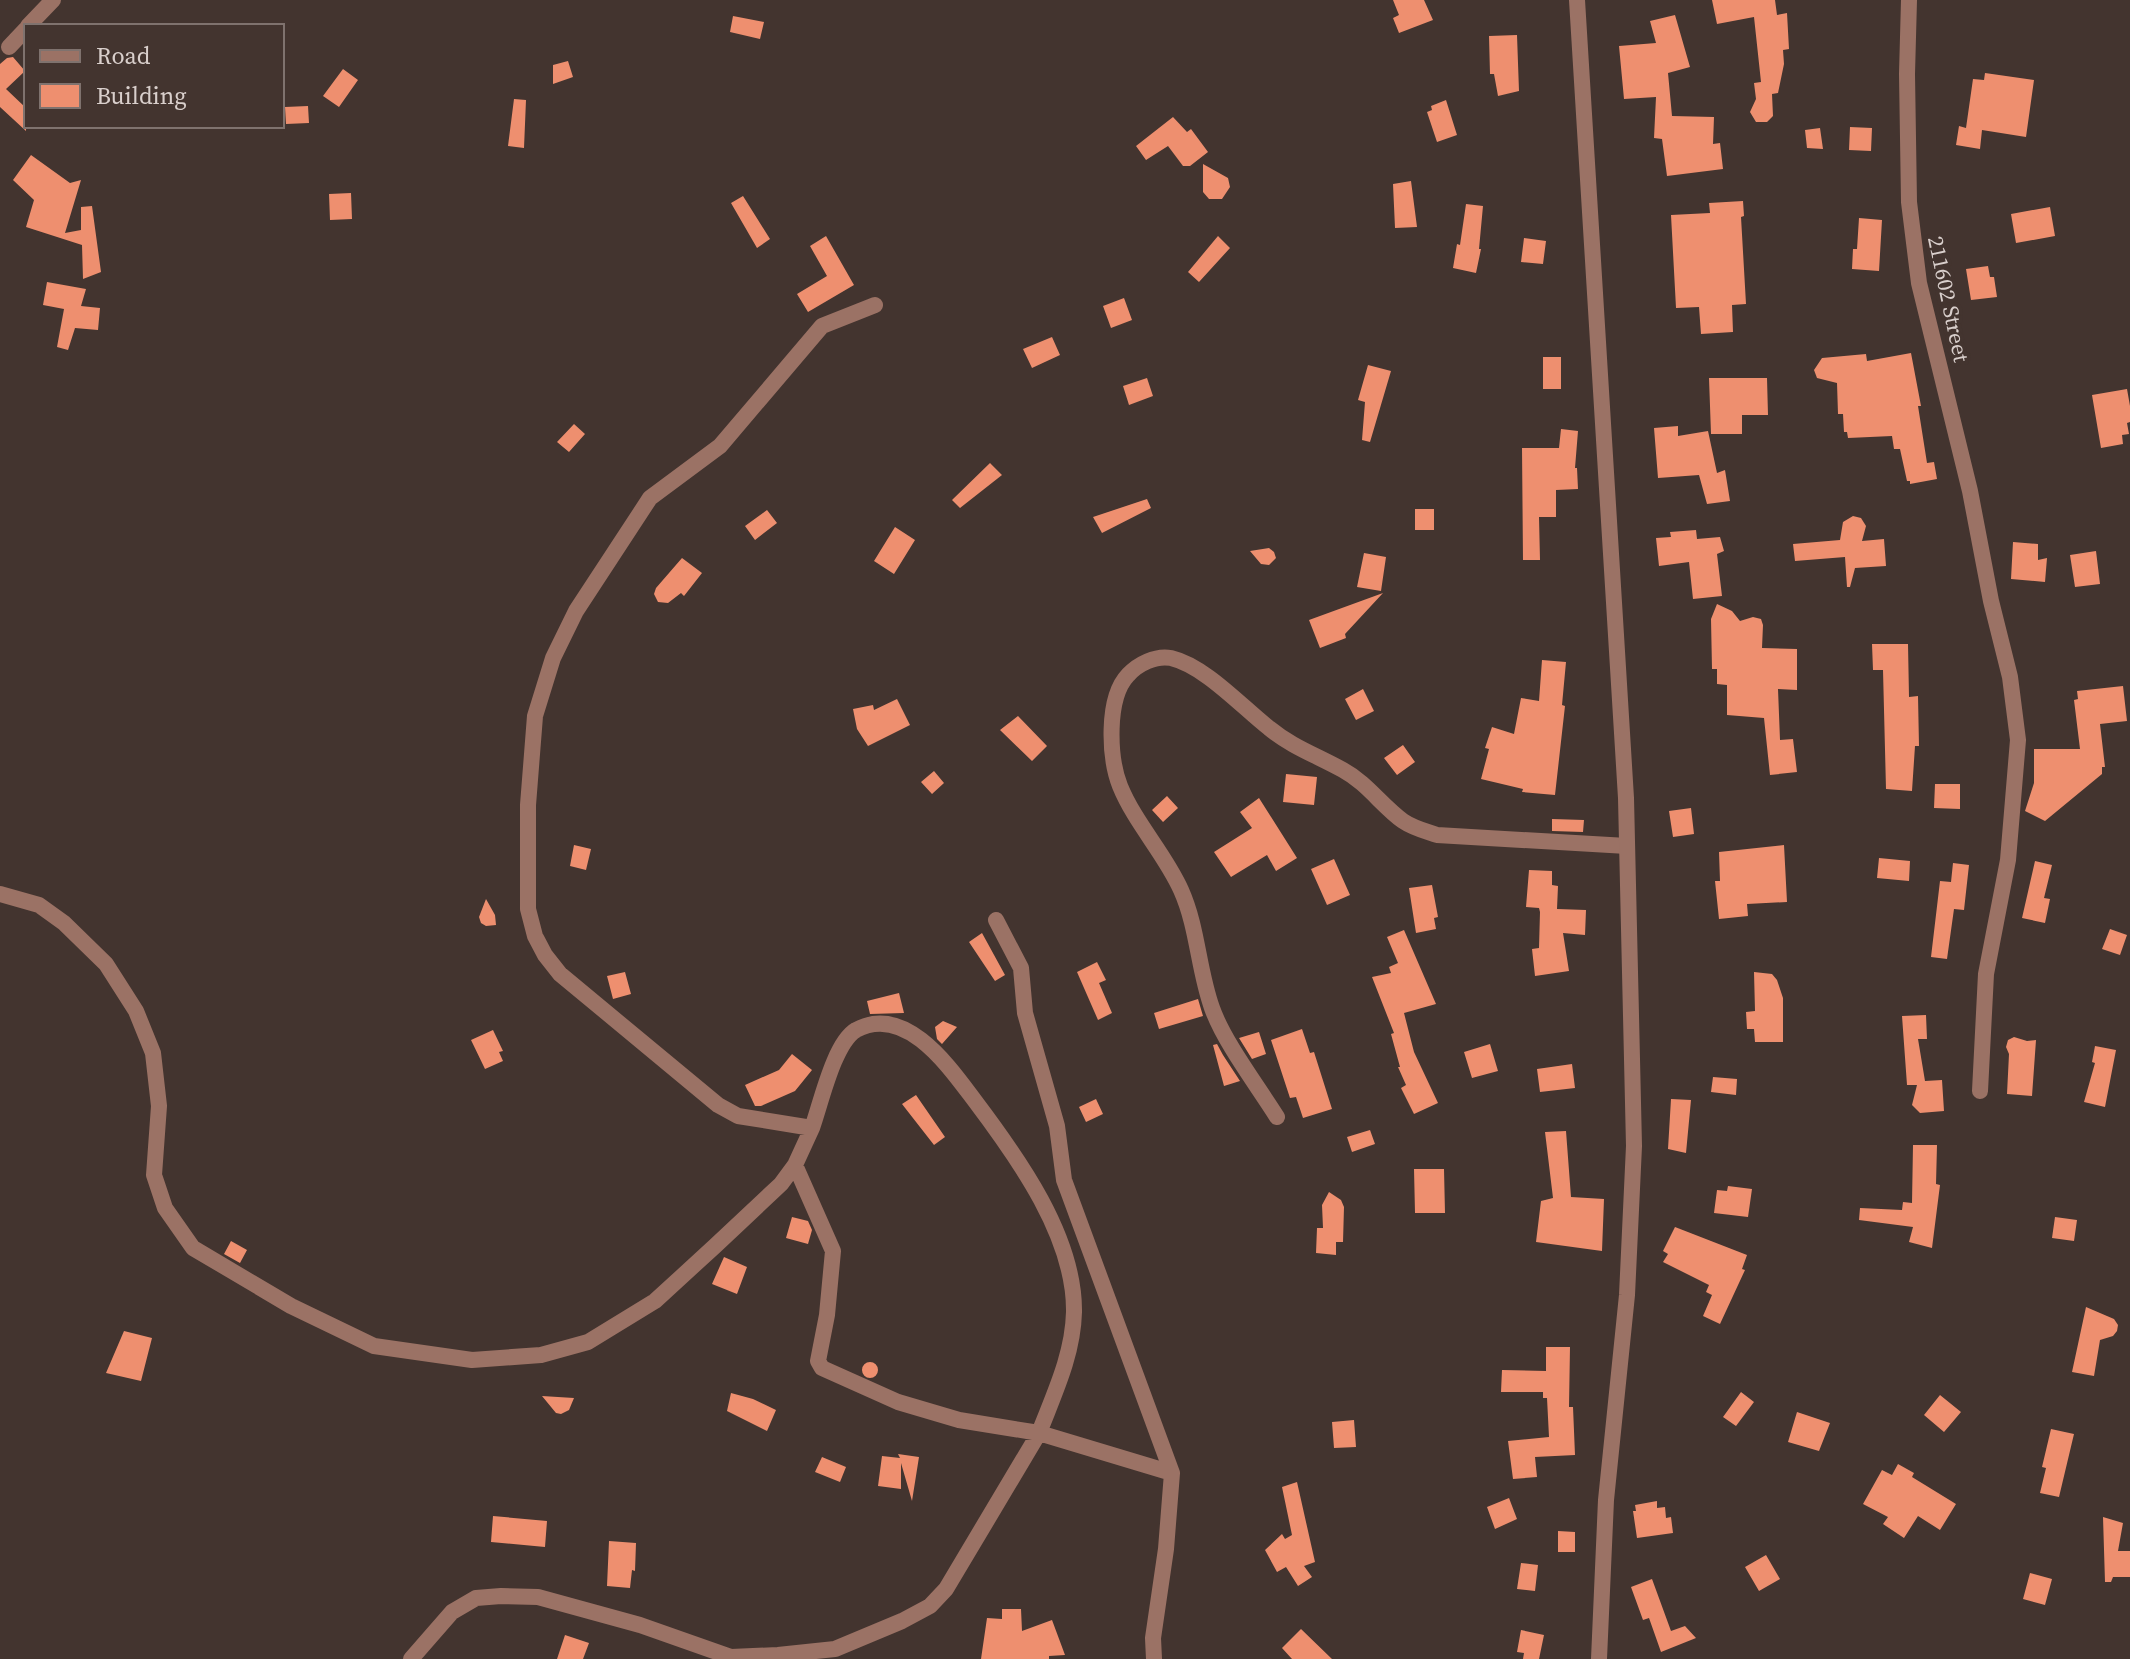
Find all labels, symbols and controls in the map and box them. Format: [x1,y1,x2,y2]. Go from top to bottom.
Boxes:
legend [24,24,284,128]
text: Road [96,39,151,72]
text: Building [96,79,187,112]
street label: 211602 Street [1921,233,1977,366]

